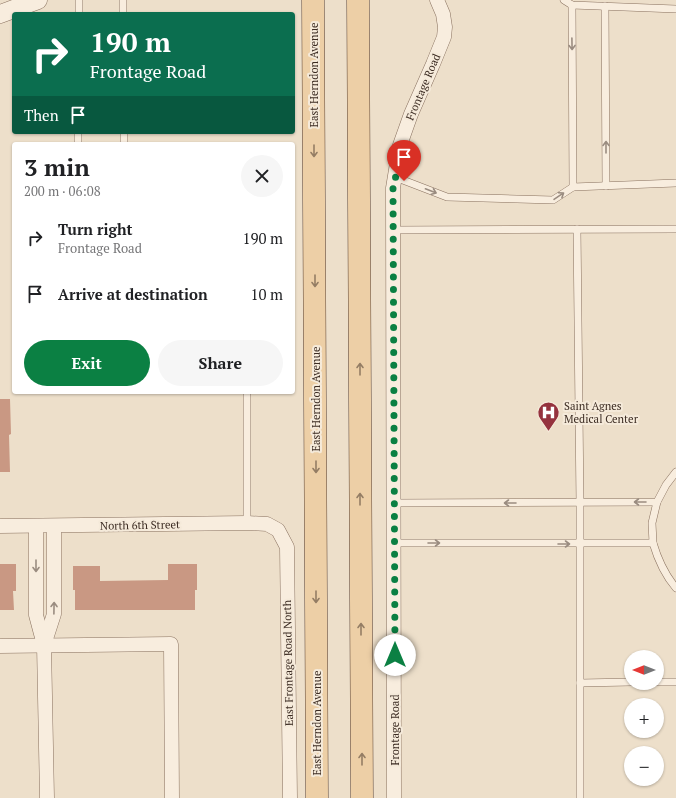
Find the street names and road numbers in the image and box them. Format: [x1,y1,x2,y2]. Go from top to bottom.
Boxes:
street label: East Herndon Avenue [307,22,321,127]
street label: Frontage Road [403,52,443,122]
street label: East Herndon Avenue [309,346,323,451]
street label: North 6th Street [100,517,180,533]
street label: East Frontage Road North [280,599,296,726]
street label: East Herndon Avenue [310,670,324,775]
street label: Frontage Road [388,695,402,766]

